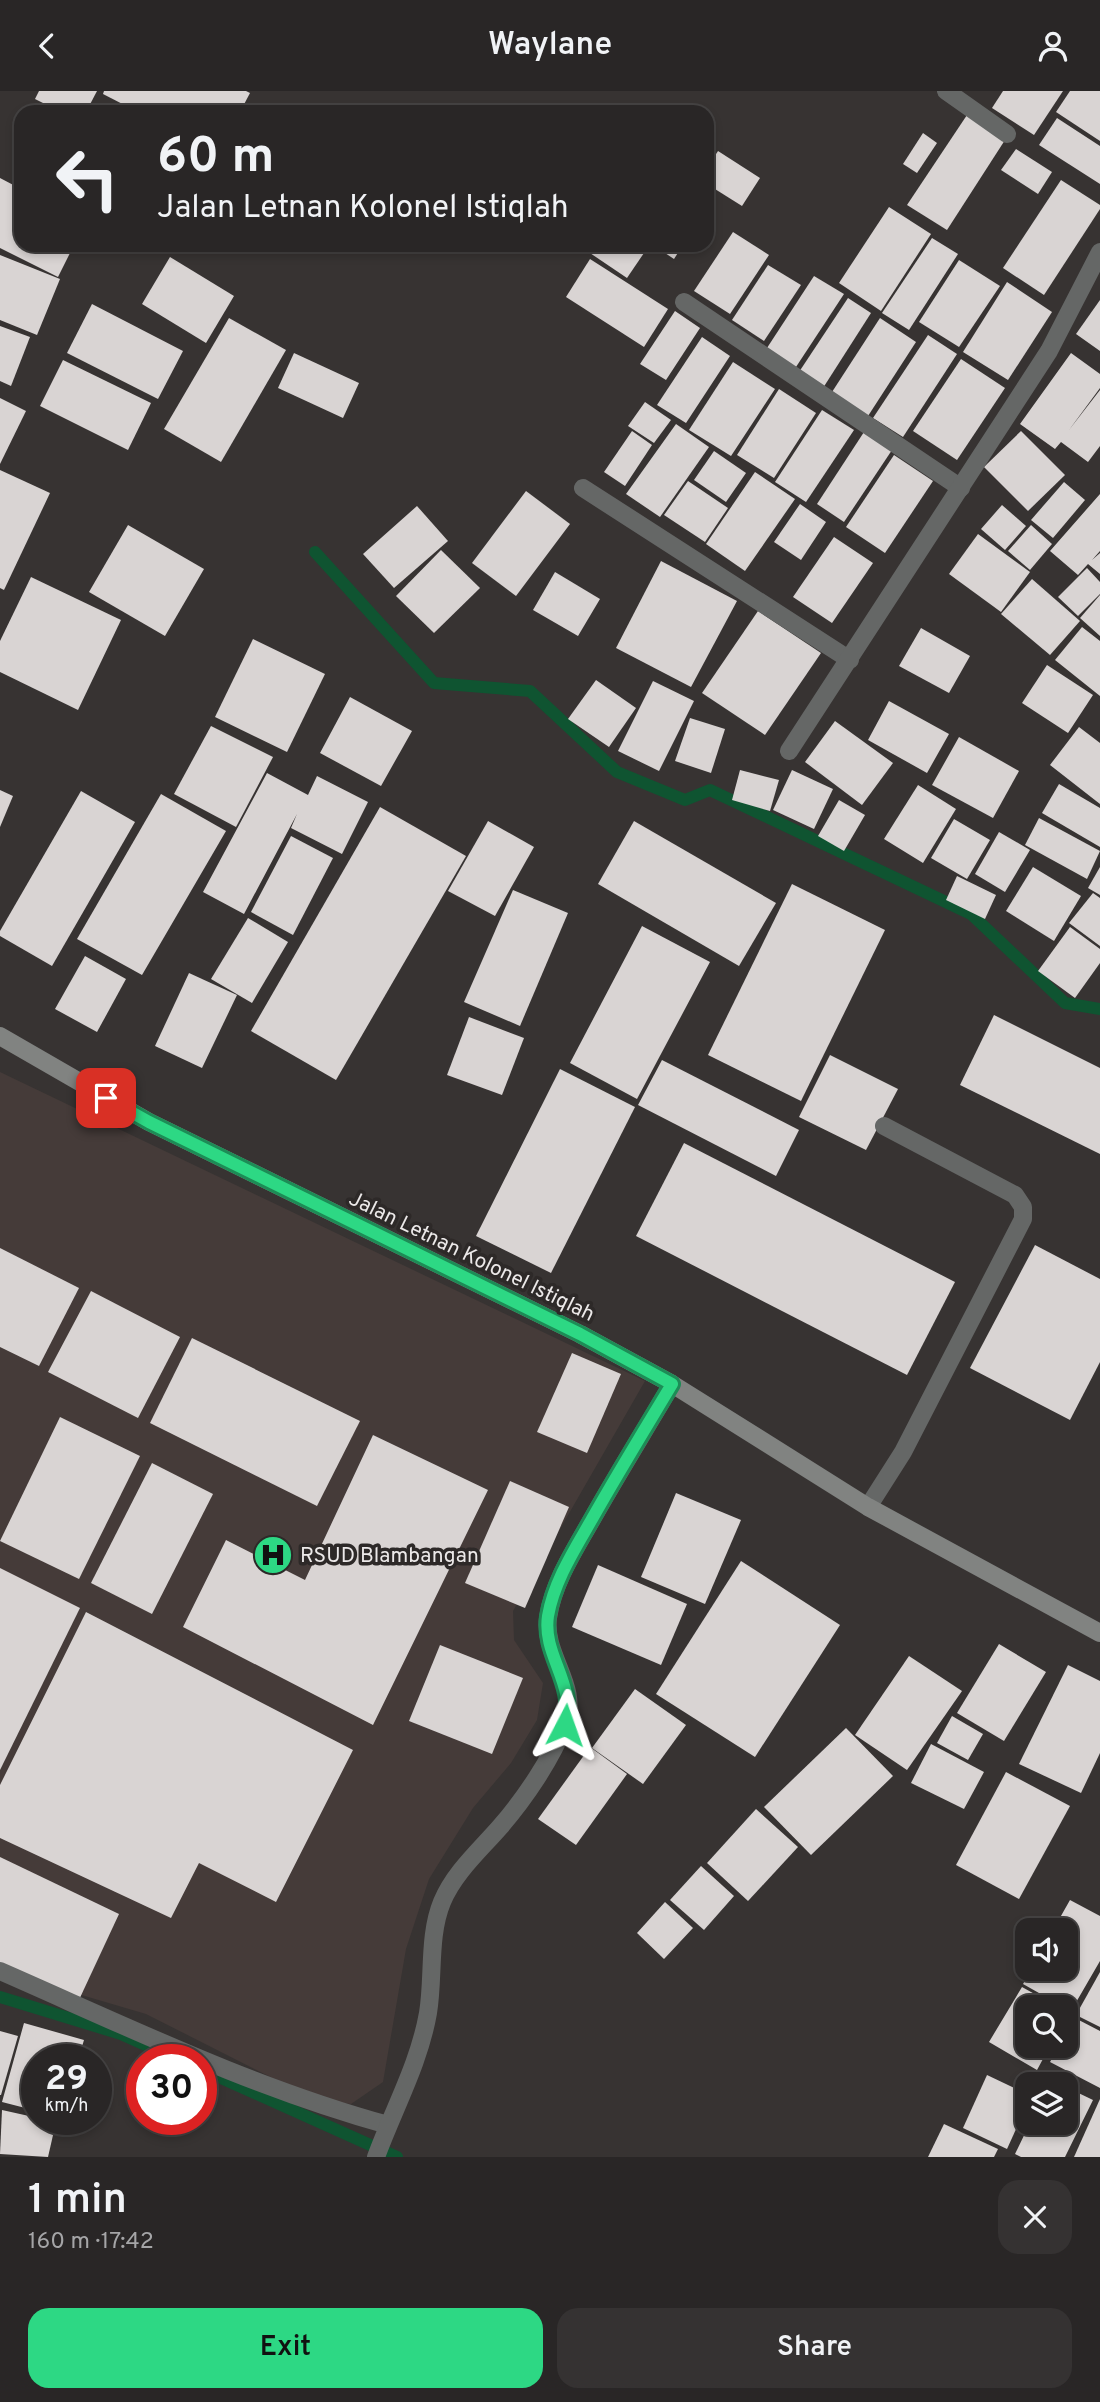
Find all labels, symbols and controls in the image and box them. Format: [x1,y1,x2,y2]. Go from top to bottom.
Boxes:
text: Waylane [488,26,612,66]
icon: back [28,27,66,65]
icon: person [1034,27,1072,65]
text: 60 m [157,128,275,190]
icon: left [42,133,133,224]
text: Jalan Letnan Kolonel Istiqlah [157,189,569,229]
pin [76,1068,136,1128]
icon: arrive [87,1079,125,1117]
street label: Jalan Letnan Kolonel Istiqlah [344,1186,599,1329]
hospital icon: RSUD Blambangan [252,1534,294,1576]
place label: RSUD Blambangan [300,1543,479,1570]
position arrow [528,1688,602,1762]
map controls [1015,1918,1078,2135]
button: sound [1015,1918,1078,1981]
button: search [1015,1995,1078,2058]
speed limit sign: 30 [126,2044,217,2135]
text: 29 [45,2058,88,2102]
button: layers [1015,2072,1078,2135]
text: km/h [45,2095,88,2118]
text: 1 min [28,2175,127,2228]
button: close [998,2180,1072,2254]
text: 160 m · 17:42 [28,2228,154,2257]
button: Exit [28,2308,543,2388]
button: Share [557,2308,1072,2388]

